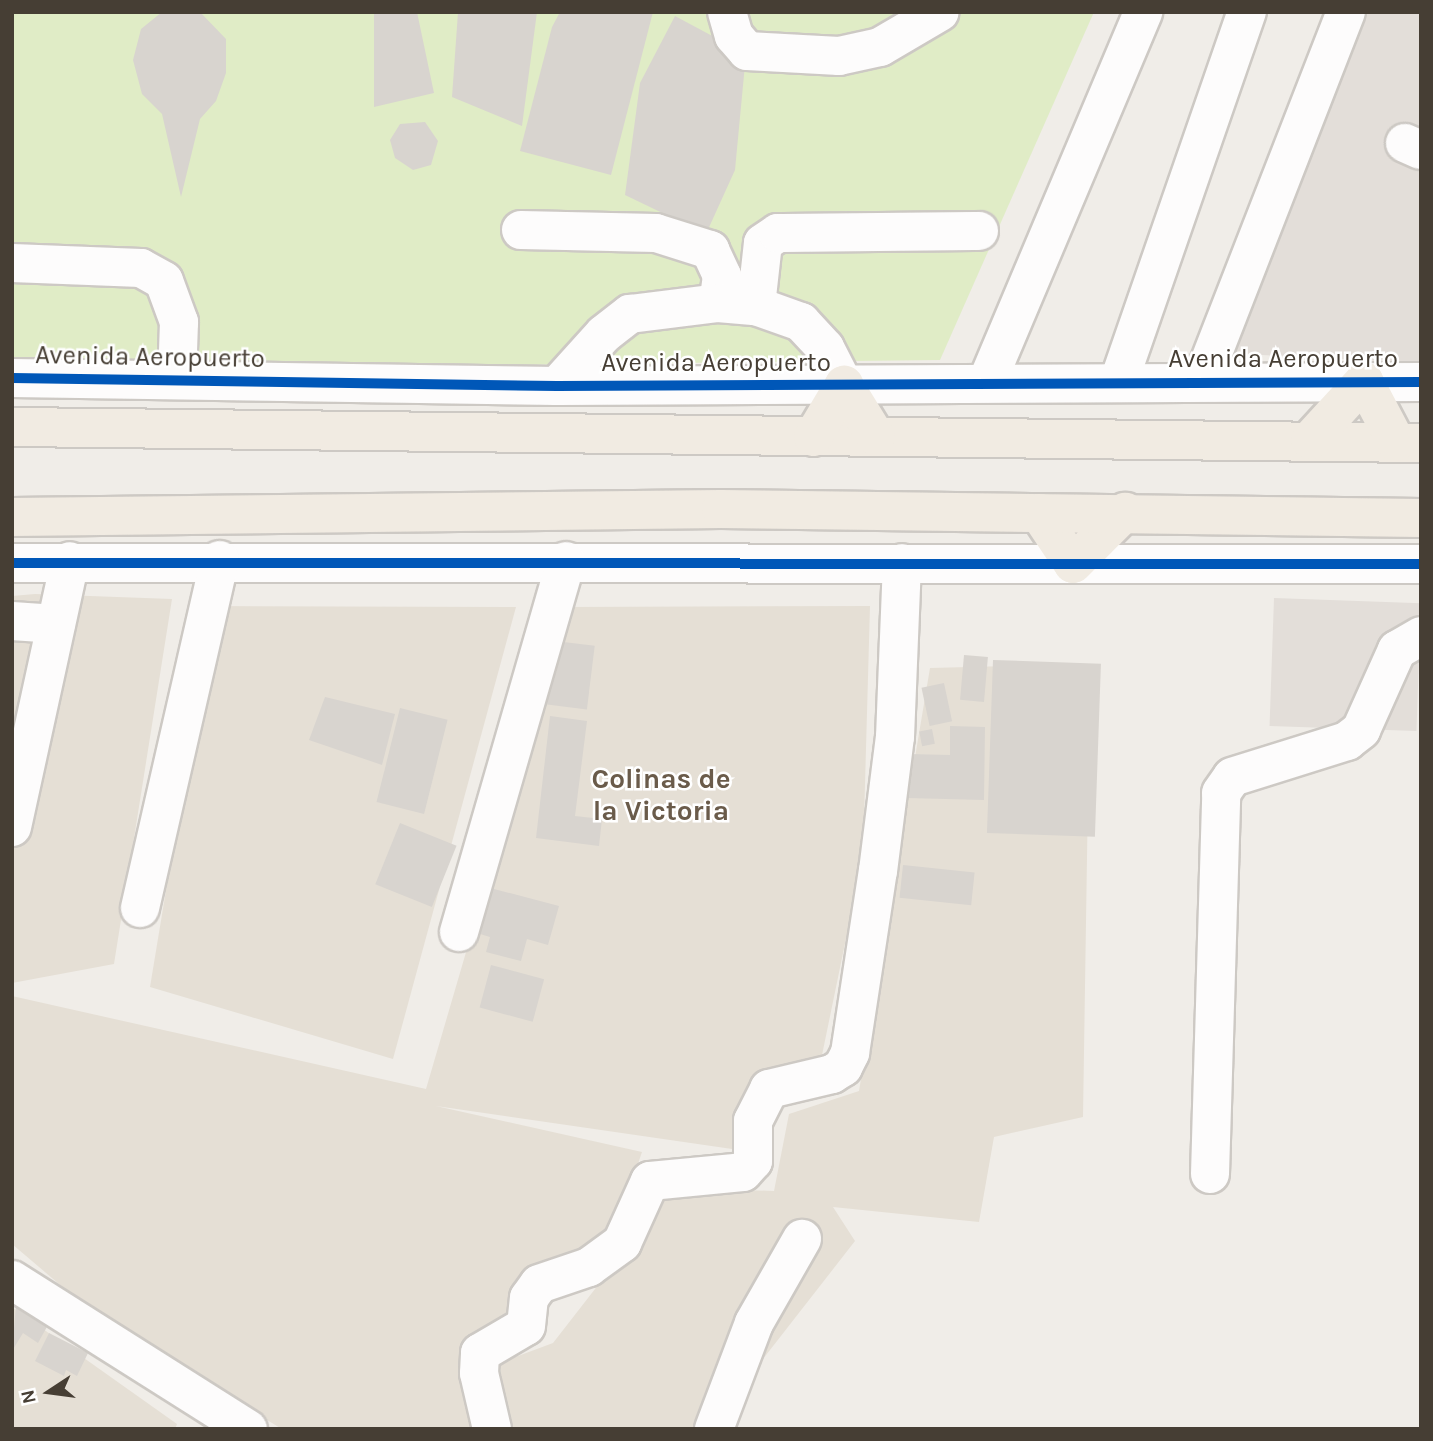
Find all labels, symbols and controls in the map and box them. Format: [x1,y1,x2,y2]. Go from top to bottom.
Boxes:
street label: Avenida Aeropuerto [35,339,265,375]
street label: Avenida Aeropuerto [1168,343,1398,375]
street label: Avenida Aeropuerto [601,347,831,379]
district label: Colinas de la Victoria [591,762,731,828]
north arrow [14,1357,84,1427]
text: N [16,1388,41,1406]

